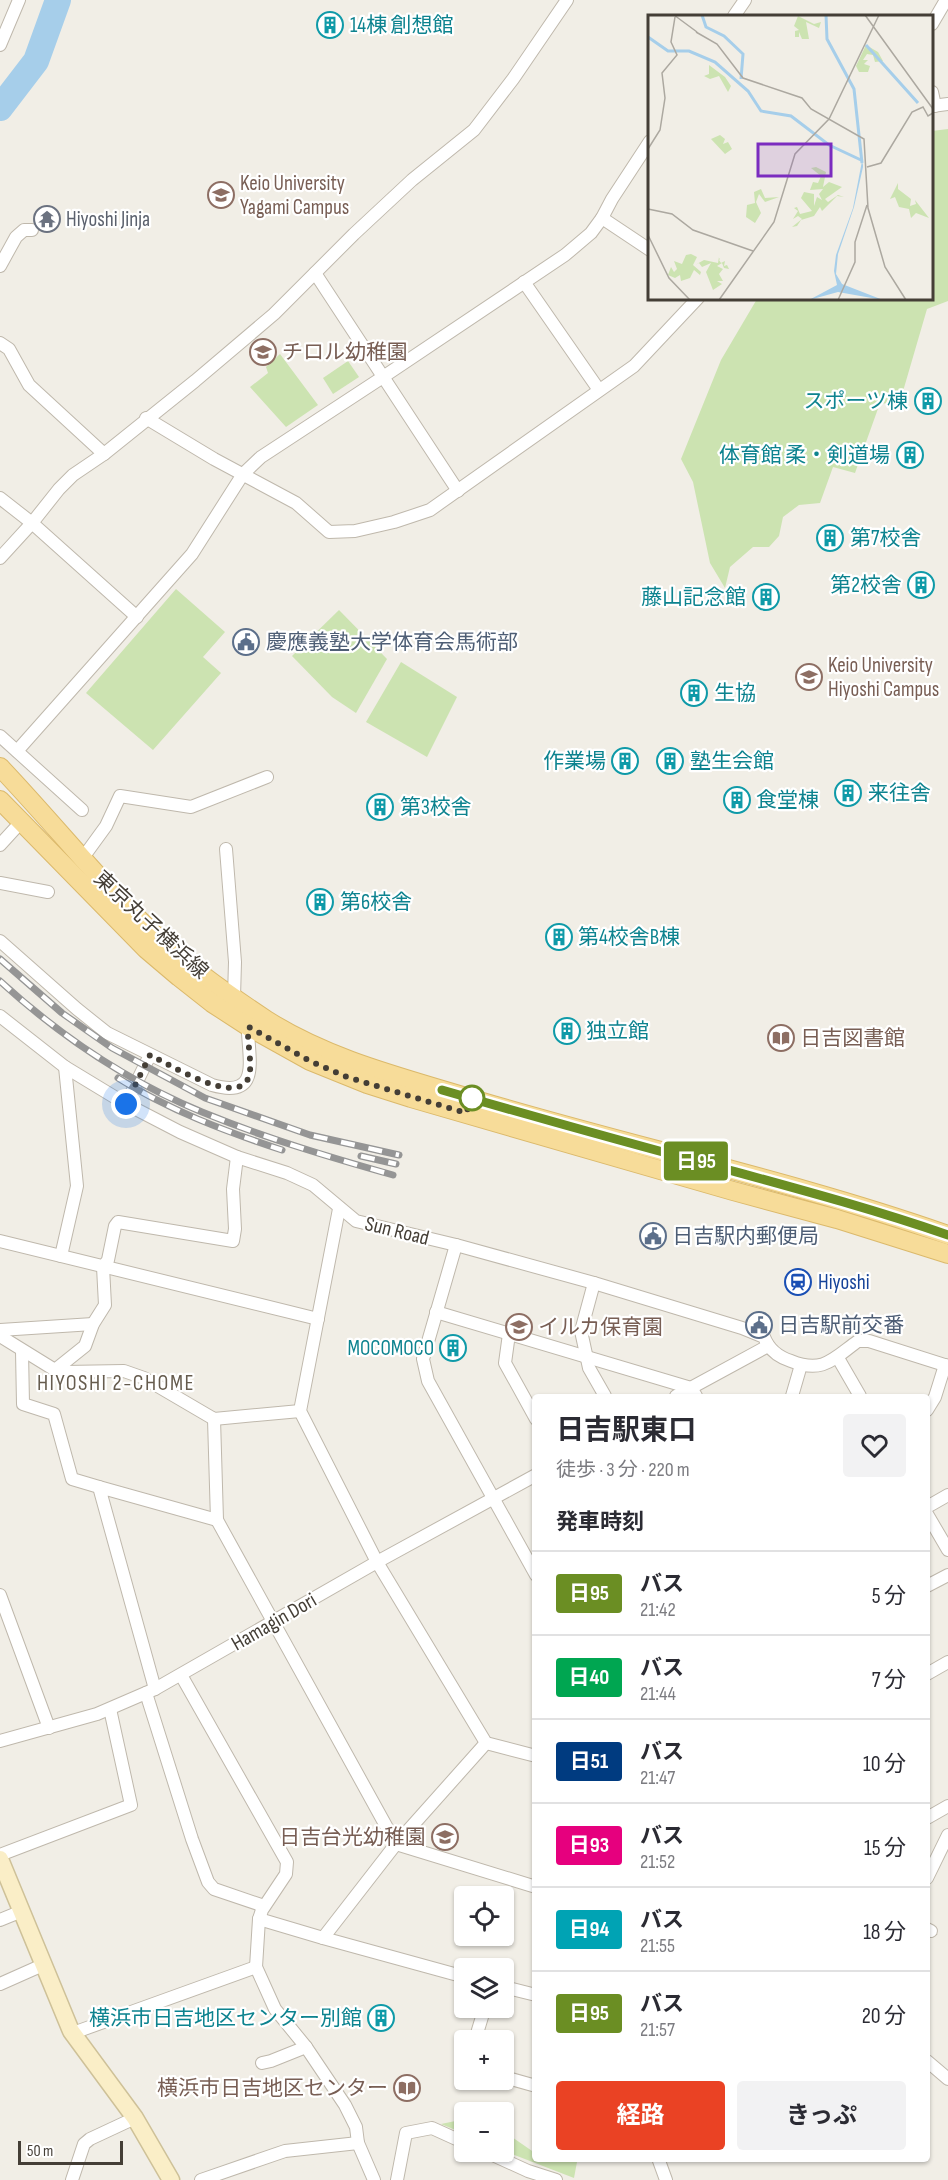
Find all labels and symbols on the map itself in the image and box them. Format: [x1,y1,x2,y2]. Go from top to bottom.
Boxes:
building icon: 14棟 創想館 [315,10,345,40]
place label: 14棟 創想館 [350,13,453,38]
inset map [648,15,933,300]
place label: Keio University Yagami Campus [240,171,349,220]
school or university icon: Keio University Yagami Campus [206,180,236,210]
temple icon: Hiyoshi Jinja [32,204,62,234]
place label: Hiyoshi Jinja [66,207,150,232]
school or university icon: チロル幼稚園 [248,337,278,367]
place label: チロル幼稚園 [282,340,408,365]
building icon: スポーツ棟 [913,386,943,416]
place label: スポーツ棟 [803,389,908,414]
building icon: 体育館 柔・剣道場 [895,440,925,470]
place label: 体育館 柔・剣道場 [719,443,890,468]
building icon: 第7校舎 [815,523,845,553]
place label: 第7校舎 [850,526,921,551]
building icon: 第2校舎 [906,570,936,600]
place label: 第2校舎 [830,573,902,598]
building icon: 藤山記念館 [751,582,781,612]
place label: 藤山記念館 [641,585,746,610]
public building icon: 慶應義塾大学体育会馬術部 [231,627,261,657]
place label: 慶應義塾大学体育会馬術部 [266,630,518,655]
place label: Keio University Hiyoshi Campus [828,653,939,702]
school or university icon: Keio University Hiyoshi Campus [794,662,824,692]
building icon: 生協 [679,678,709,708]
place label: 生協 [714,681,756,706]
building icon: 作業場 [610,746,640,776]
building icon: 塾生会館 [655,746,685,776]
place label: 作業場 [543,749,606,774]
place label: 塾生会館 [690,749,774,774]
building icon: 来往舎 [833,778,863,808]
place label: 来往舎 [868,781,931,806]
building icon: 食堂棟 [722,785,752,815]
place label: 食堂棟 [756,788,819,813]
building icon: 第3校舎 [365,792,395,822]
place label: 第3校舎 [400,795,472,820]
street label: 東京丸子横浜線 [89,866,213,984]
building icon: 第6校舎 [305,887,335,917]
place label: 第6校舎 [340,890,412,915]
building icon: 第4校舎B棟 [544,922,574,952]
place label: 第4校舎B棟 [578,925,680,950]
building icon: 独立館 [552,1016,582,1046]
place label: 独立館 [586,1019,649,1044]
library icon: 日吉図書館 [766,1023,796,1053]
place label: 日吉図書館 [800,1026,905,1051]
unlabelled marker [459,1085,485,1111]
your location [111,1089,141,1119]
line badge: 日95 [662,1142,730,1180]
street label: Sun Road [362,1211,432,1251]
public building icon: 日吉駅内郵便局 [638,1221,668,1251]
place label: 日吉駅内郵便局 [672,1224,819,1249]
station icon: Hiyoshi [783,1267,813,1297]
place label: Hiyoshi [818,1270,870,1295]
public building icon: 日吉駅前交番 [744,1310,774,1340]
school or university icon: イルカ保育園 [504,1312,534,1342]
place label: 日吉駅前交番 [778,1313,904,1338]
place label: イルカ保育園 [538,1315,663,1340]
building icon: MOCOMOCO [438,1333,468,1363]
place label: MOCOMOCO [348,1336,434,1361]
district label: HIYOSHI 2-CHOME [37,1370,195,1397]
street label: Hamagin Dori [227,1588,321,1656]
school or university icon: 日吉台光幼稚園 [430,1822,460,1852]
place label: 日吉台光幼稚園 [279,1825,426,1850]
building icon: 横浜市日吉地区センター別館 [366,2003,396,2033]
place label: 横浜市日吉地区センター別館 [89,2006,362,2031]
library icon: 横浜市日吉地区センター [392,2073,422,2103]
place label: 横浜市日吉地区センター [157,2076,388,2101]
scale bar [18,2138,123,2166]

